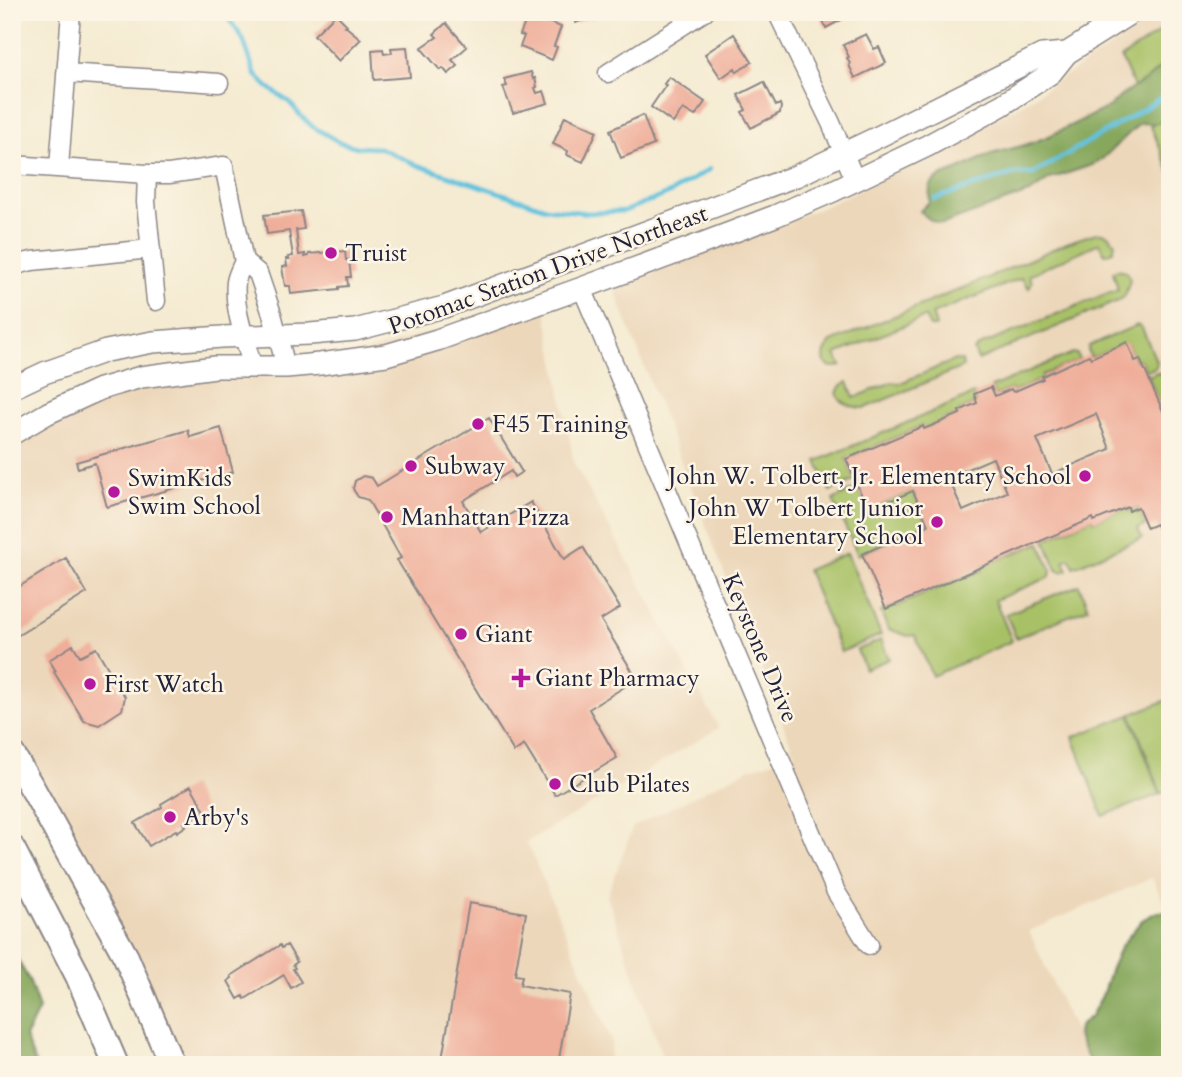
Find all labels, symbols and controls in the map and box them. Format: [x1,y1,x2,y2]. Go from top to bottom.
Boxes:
street label: Potomac Station Drive Northeast [384,197,713,343]
place label: Truist [345,237,407,270]
marker: Truist [323,245,339,261]
place label: F45 Training [492,408,628,441]
marker: F45 Training [470,416,486,432]
place label: Subway [425,450,506,483]
marker: Subway [403,458,419,474]
place label: John W. Tolbert, Jr. Elementary School [665,460,1071,493]
place label: SwimKids Swim School [128,462,261,523]
marker: John W. Tolbert, Jr. Elementary School [1077,468,1093,484]
marker: SwimKids Swim School [106,484,122,500]
place label: John W Tolbert Junior Elementary School [686,492,923,553]
place label: Manhattan Pizza [401,501,570,534]
marker: Manhattan Pizza [379,509,395,525]
marker: John W Tolbert Junior Elementary School [929,514,945,530]
street label: Keystone Drive [714,568,806,728]
place label: Giant [475,618,533,651]
marker: Giant [453,626,469,642]
place label: Giant Pharmacy [535,662,700,695]
place label: First Watch [104,668,224,701]
marker: Giant Pharmacy [513,670,529,686]
marker: First Watch [82,676,98,692]
place label: Club Pilates [569,768,690,801]
marker: Club Pilates [547,776,563,792]
place label: Arby's [184,801,249,834]
marker: Arby's [162,809,178,825]

